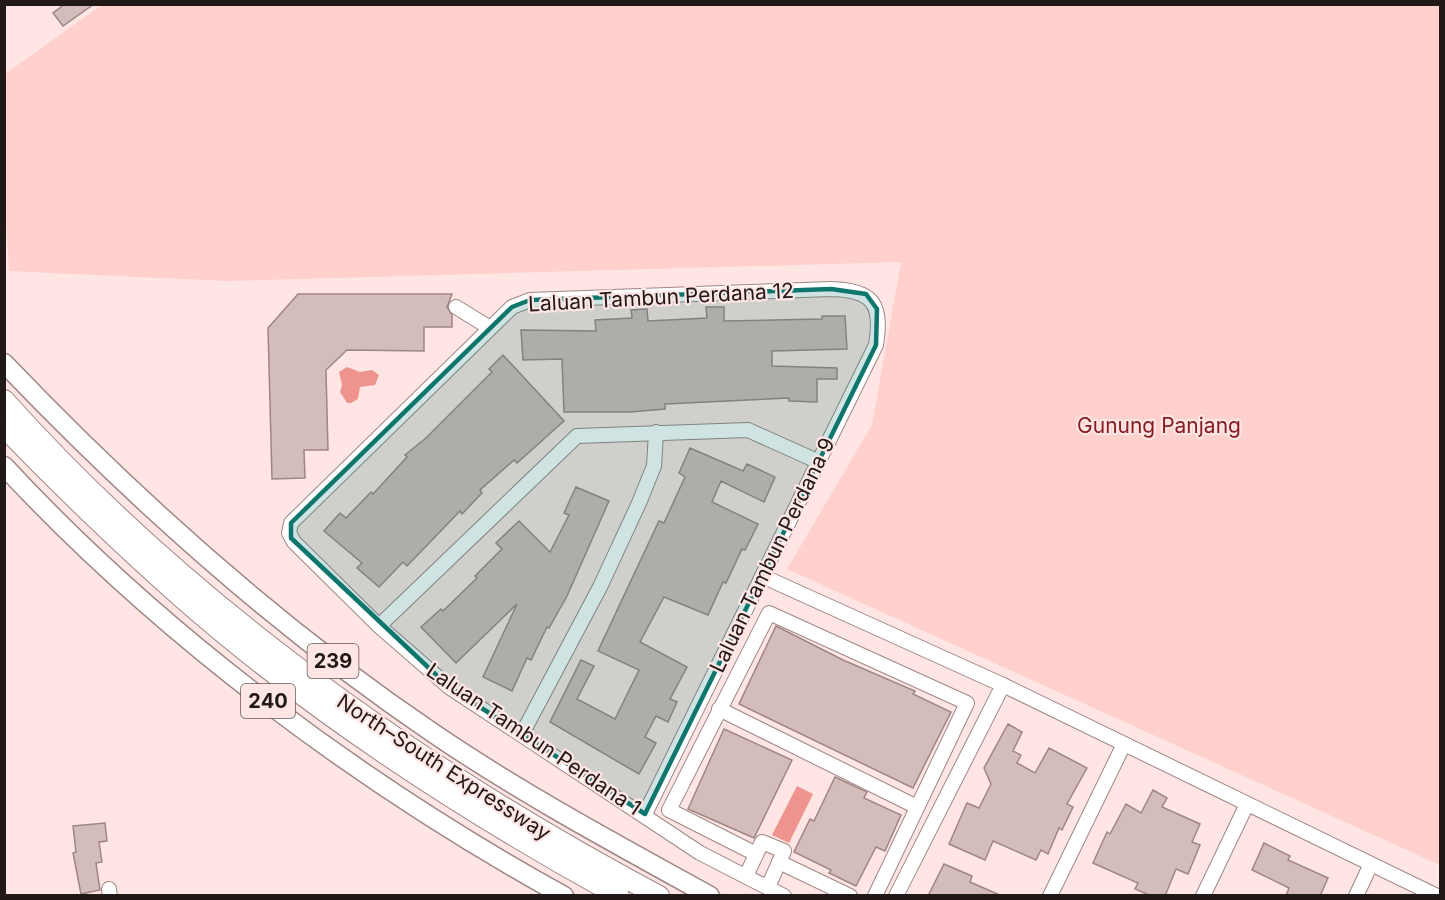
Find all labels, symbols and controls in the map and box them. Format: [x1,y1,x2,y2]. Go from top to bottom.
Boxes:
street label: Laluan Tambun Perdana 12 [527,278,795,316]
park label: Gunung Panjang [1077,413,1241,438]
street label: Laluan Tambun Perdana 9 [704,434,840,676]
road number: 239 [308,644,358,678]
street label: Laluan Tambun Perdana 1 [422,658,646,820]
road number: 240 [241,684,295,718]
street label: North–South Expressway [333,689,556,846]

